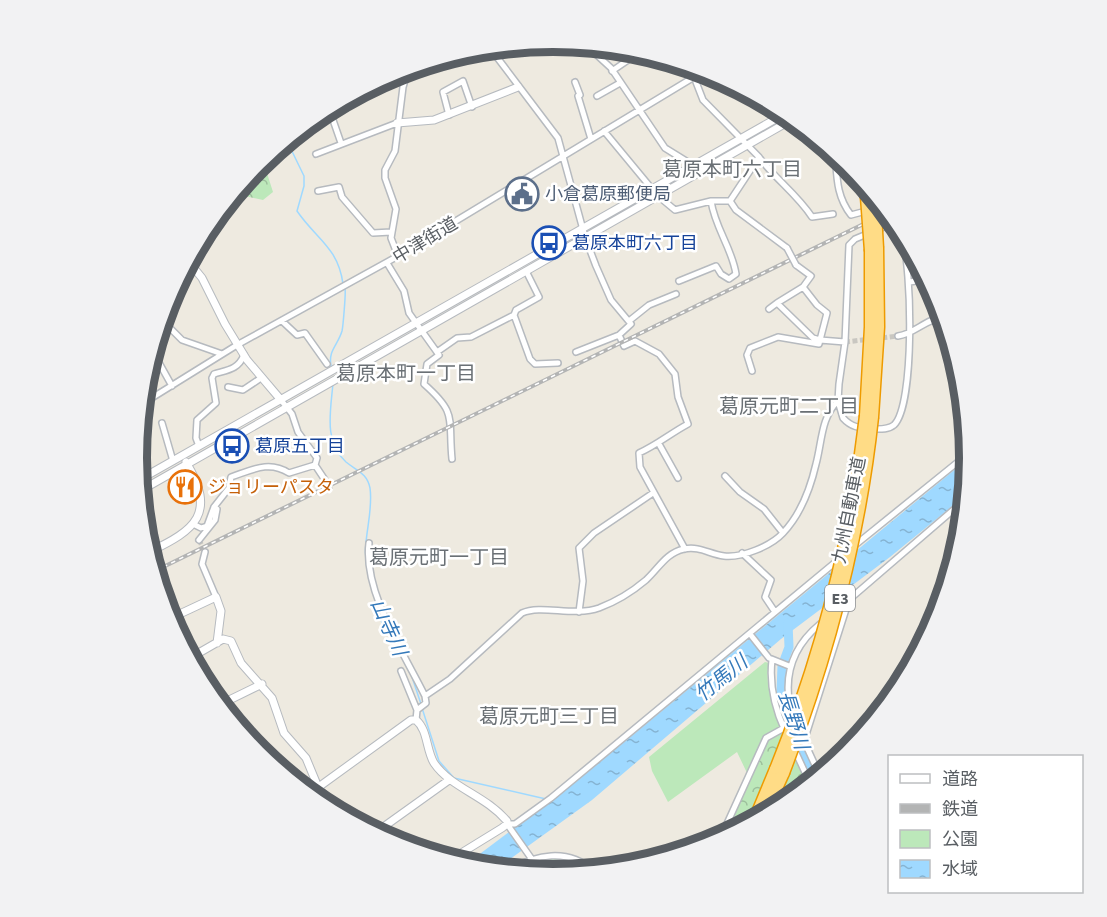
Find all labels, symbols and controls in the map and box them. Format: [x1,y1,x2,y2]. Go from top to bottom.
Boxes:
district label: 葛原本町六丁目 [662,156,802,184]
public building icon: 小倉葛原郵便局 [504,176,540,212]
place label: 小倉葛原郵便局 [545,182,671,207]
street label: 中津街道 [388,211,463,270]
bus stop icon: 葛原本町六丁目 [531,225,567,261]
place label: 葛原本町六丁目 [572,231,698,256]
district label: 葛原本町一丁目 [336,360,476,388]
district label: 葛原元町二丁目 [719,393,859,421]
bus stop icon: 葛原五丁目 [214,428,250,464]
place label: 葛原五丁目 [255,434,345,459]
street label: 九州自動車道 [827,455,872,565]
restaurant icon: ジョリーパスタ [167,469,203,505]
place label: ジョリーパスタ [208,475,334,500]
district label: 葛原元町一丁目 [369,544,509,572]
road number: E3 [825,585,855,611]
water label: 山寺川 [363,594,414,662]
water label: 竹馬川 [690,648,755,709]
water label: 長野川 [771,688,816,755]
district label: 葛原元町三丁目 [479,703,619,731]
legend [888,755,1083,893]
text: 道路 [942,767,978,792]
text: 鉄道 [942,797,978,822]
text: 公園 [942,827,978,852]
text: 水域 [942,857,978,882]

